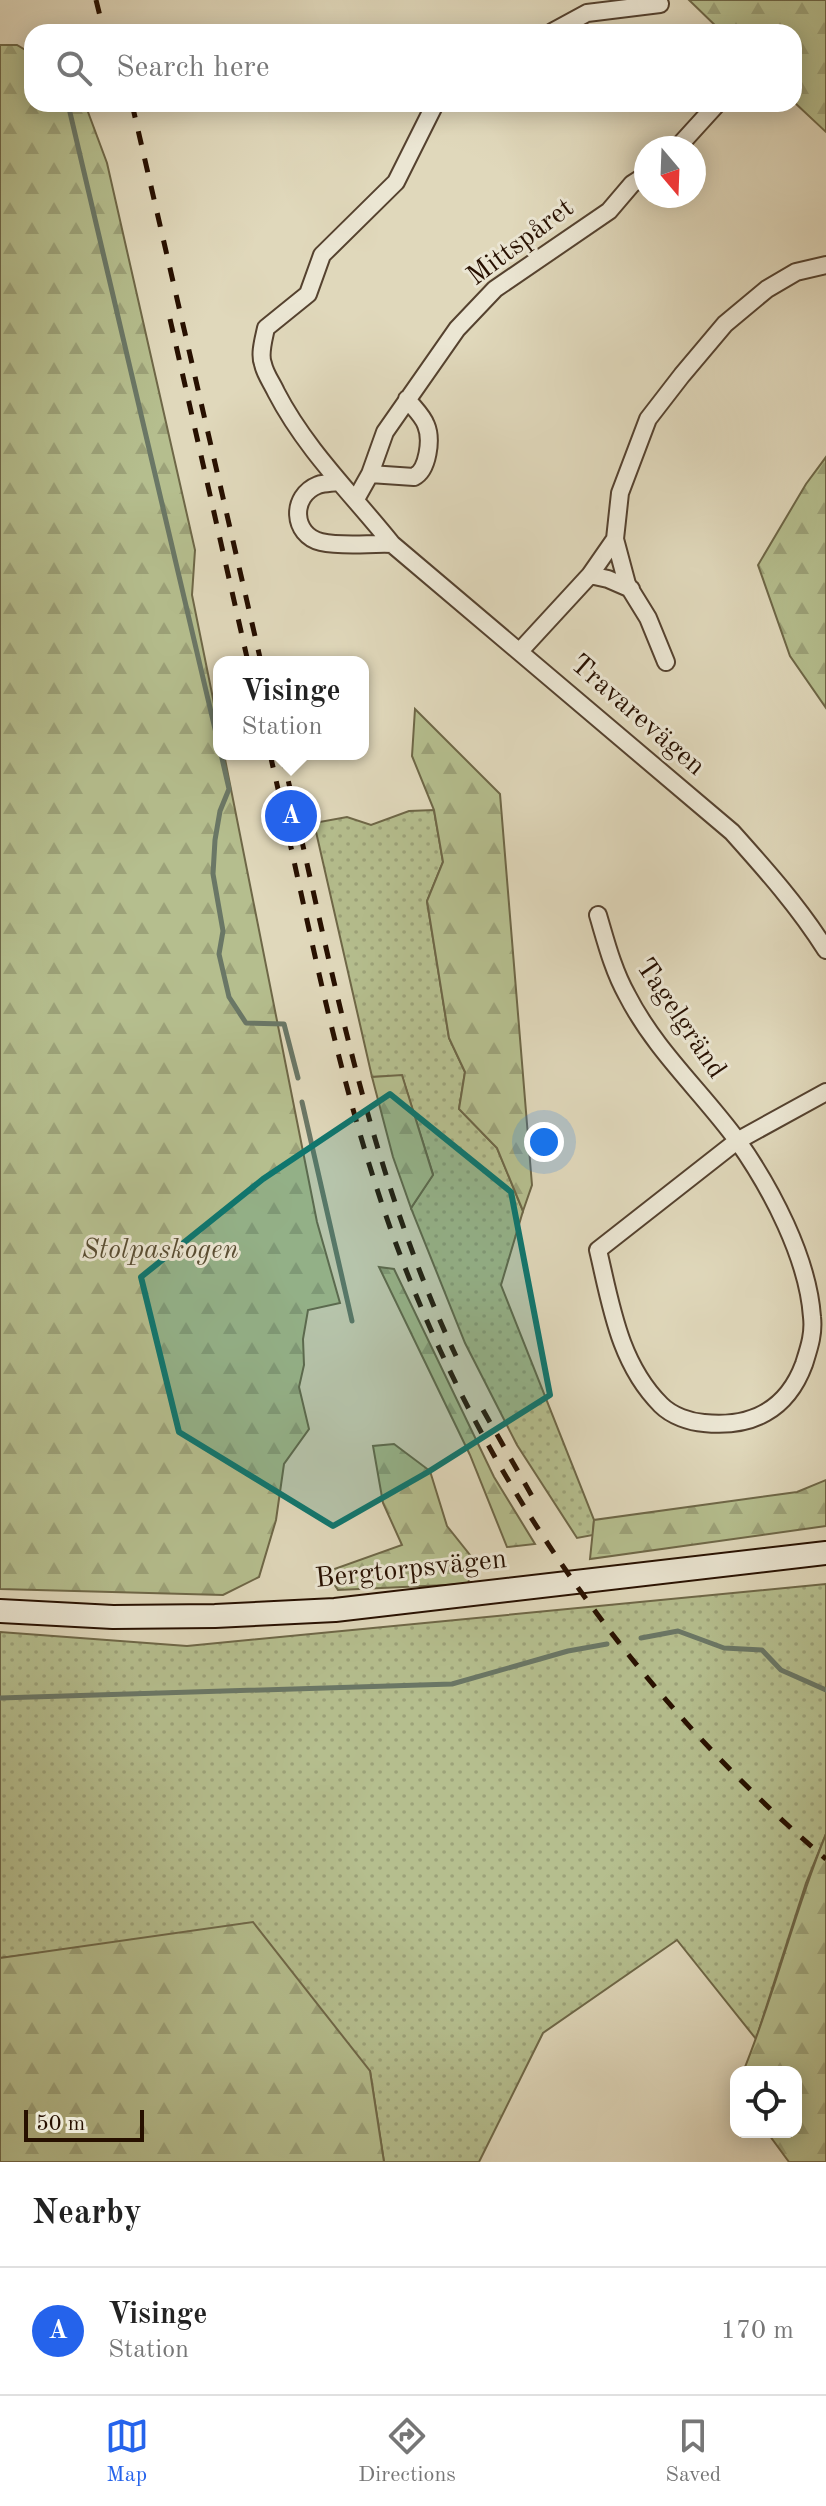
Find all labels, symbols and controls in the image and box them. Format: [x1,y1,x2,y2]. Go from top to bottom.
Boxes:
search box [24,24,802,112]
icon: search [52,46,96,90]
text: Search here [116,53,270,83]
north arrow [634,136,706,208]
street label: Mittspåret [463,194,579,292]
street label: Travarevägen [564,650,710,782]
popup [213,656,369,760]
text: Visinge [241,677,341,707]
text: Station [241,714,322,740]
pin: A [265,786,317,846]
street label: Tagelgränd [630,954,730,1084]
your location [524,1122,564,1162]
park label: Stolpaskogen [82,1237,238,1265]
street label: Bergtorpsvägen [314,1546,508,1594]
map controls [730,2066,802,2138]
button: locate [730,2066,802,2138]
scale bar [24,2106,144,2142]
text: 50 m [36,2113,85,2135]
text: Nearby [32,2197,142,2231]
text: Visinge [108,2300,207,2330]
text: A [48,2318,68,2344]
text: 170 m [721,2318,794,2344]
text: Station [108,2337,189,2363]
tab: Map [105,2414,149,2489]
tab: Directions [358,2414,456,2489]
tab: Saved [665,2414,721,2489]

